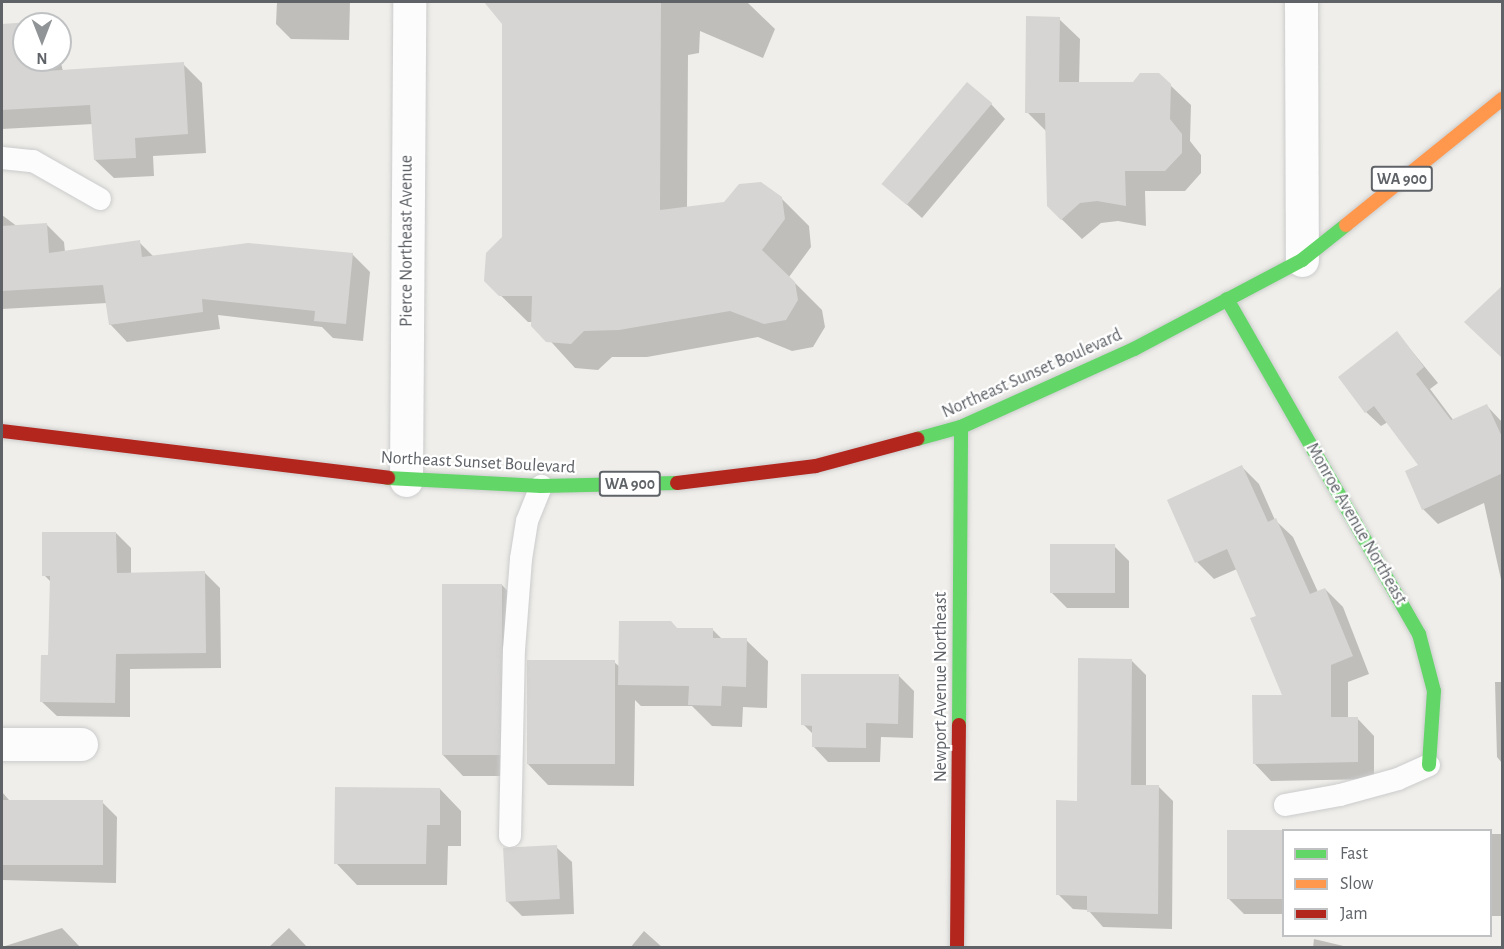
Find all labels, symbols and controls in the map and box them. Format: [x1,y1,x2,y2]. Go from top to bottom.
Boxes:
north arrow [12,12,72,72]
text: N [36,50,48,66]
street label: Pierce Northeast Avenue [396,155,418,327]
road number: WA 900 [1370,166,1434,192]
street label: Northeast Sunset Boulevard [939,325,1125,423]
street label: Monroe Avenue Northeast [1301,439,1411,609]
street label: Northeast Sunset Boulevard [380,447,576,479]
road number: WA 900 [598,471,662,497]
street label: Newport Avenue Northeast [930,592,952,782]
legend [1282,829,1492,937]
text: Fast [1340,845,1368,863]
text: Slow [1340,875,1373,893]
text: Jam [1340,905,1368,923]

